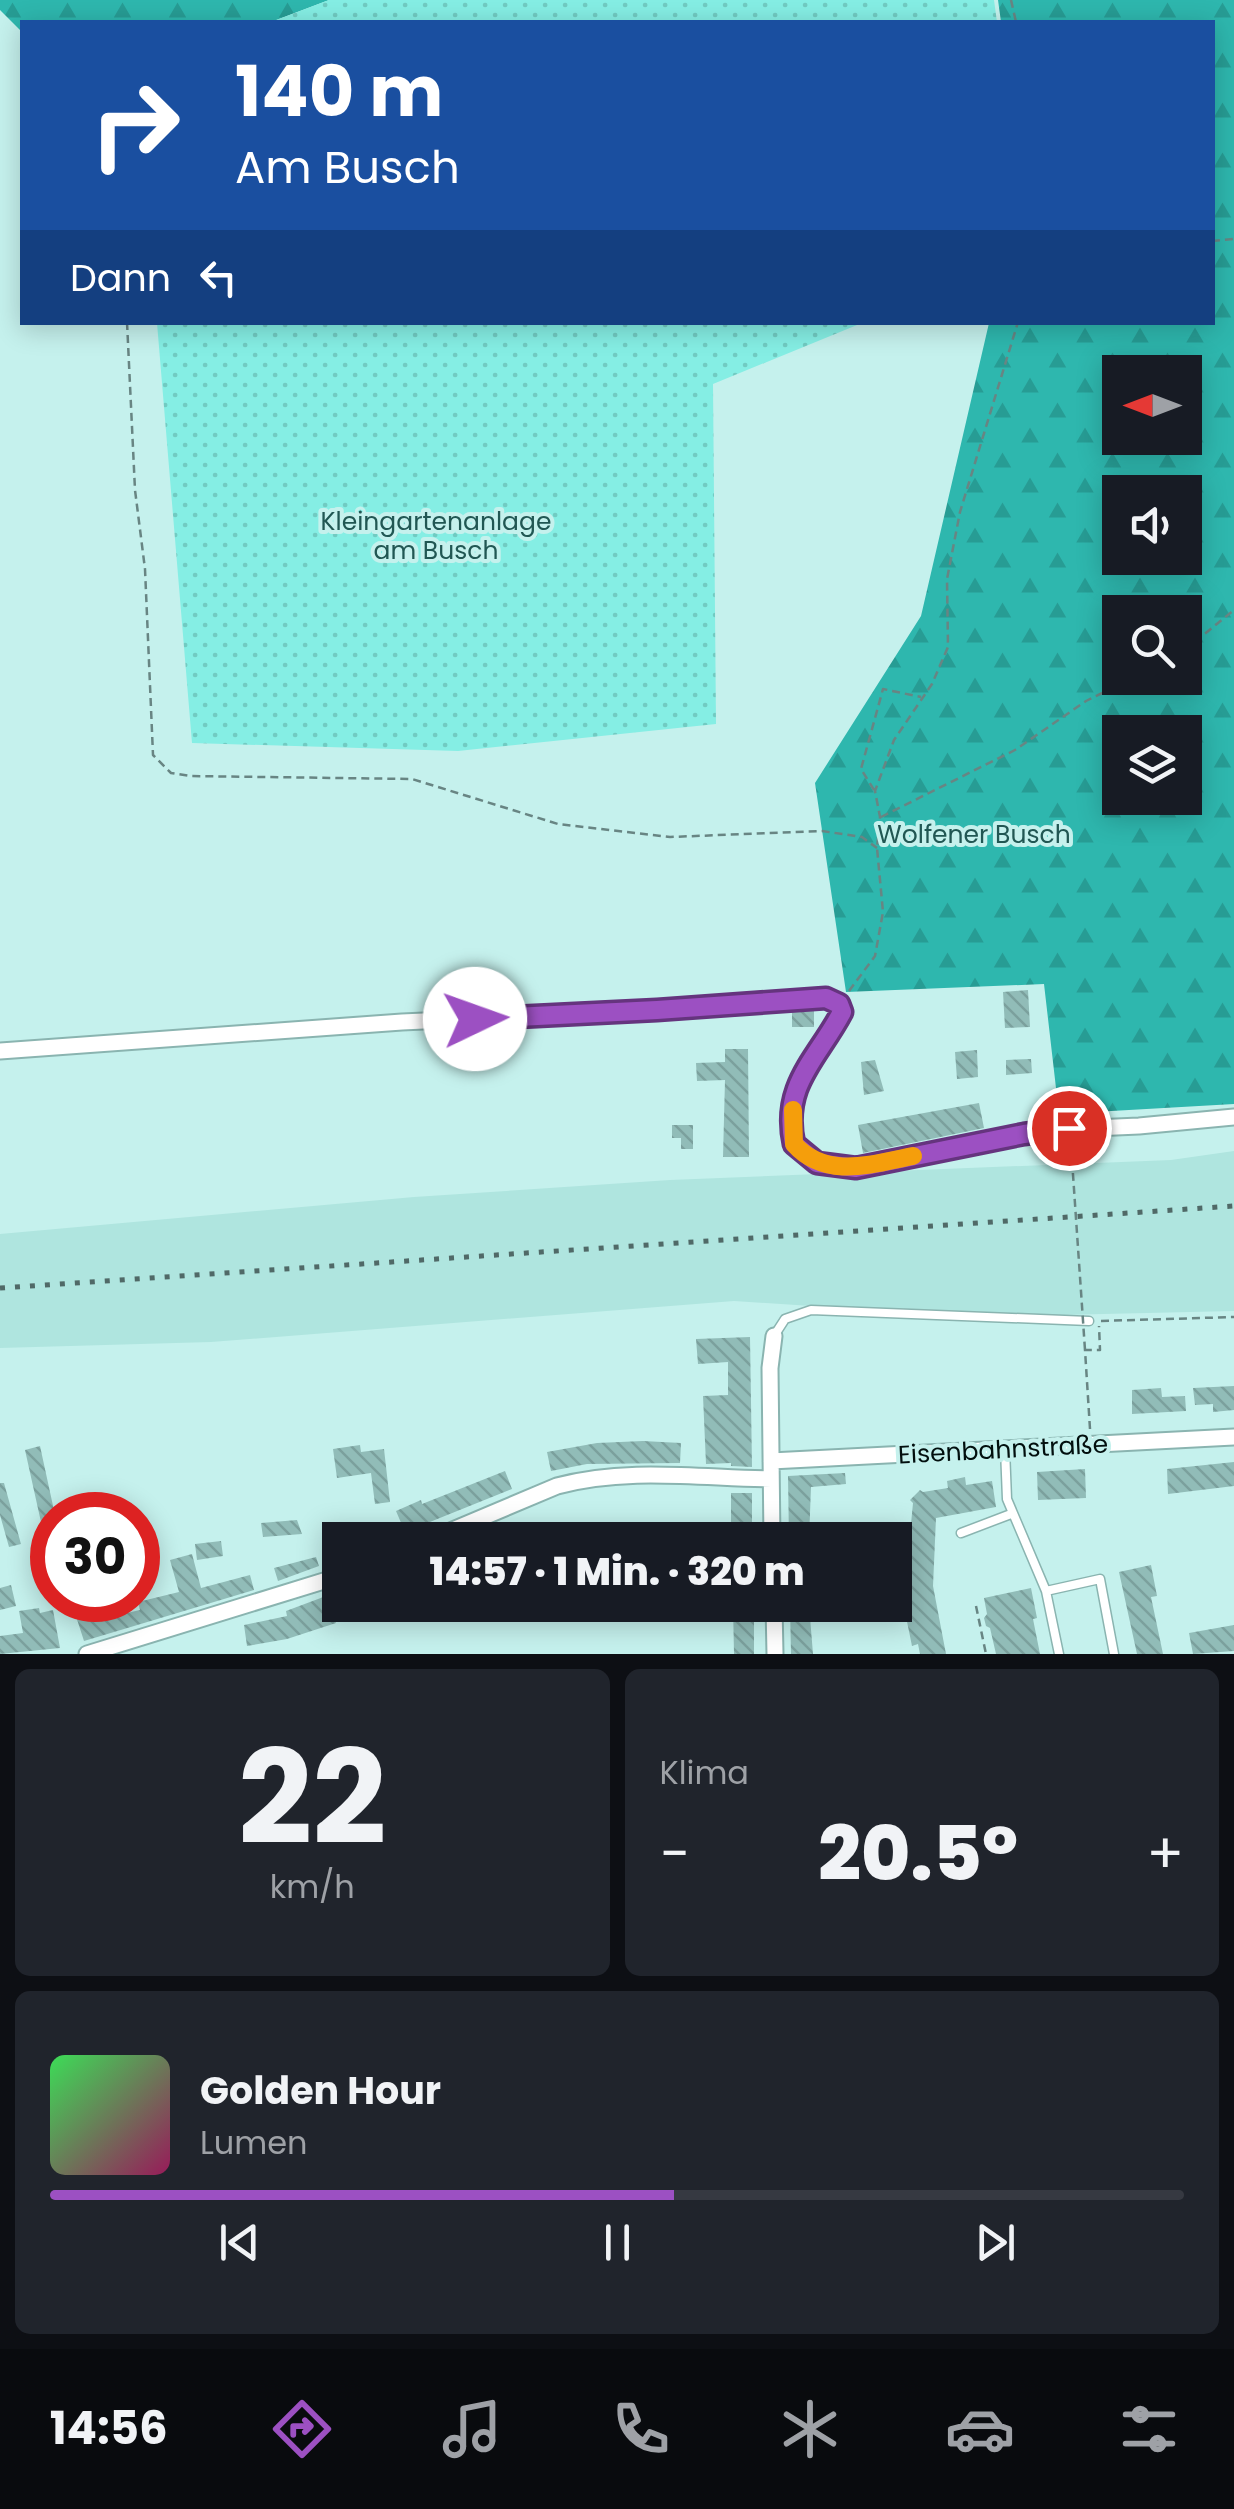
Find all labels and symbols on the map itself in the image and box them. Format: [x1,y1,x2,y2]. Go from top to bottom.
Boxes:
north arrow [1102,355,1202,455]
park label: Kleingartenanlage am Busch [321,504,551,568]
park label: Wolfener Busch [877,817,1071,852]
position arrow [423,967,527,1071]
pin [1027,1086,1112,1171]
street label: Eisenbahnstraße [897,1427,1109,1472]
speed limit sign: 30 [30,1492,160,1622]

